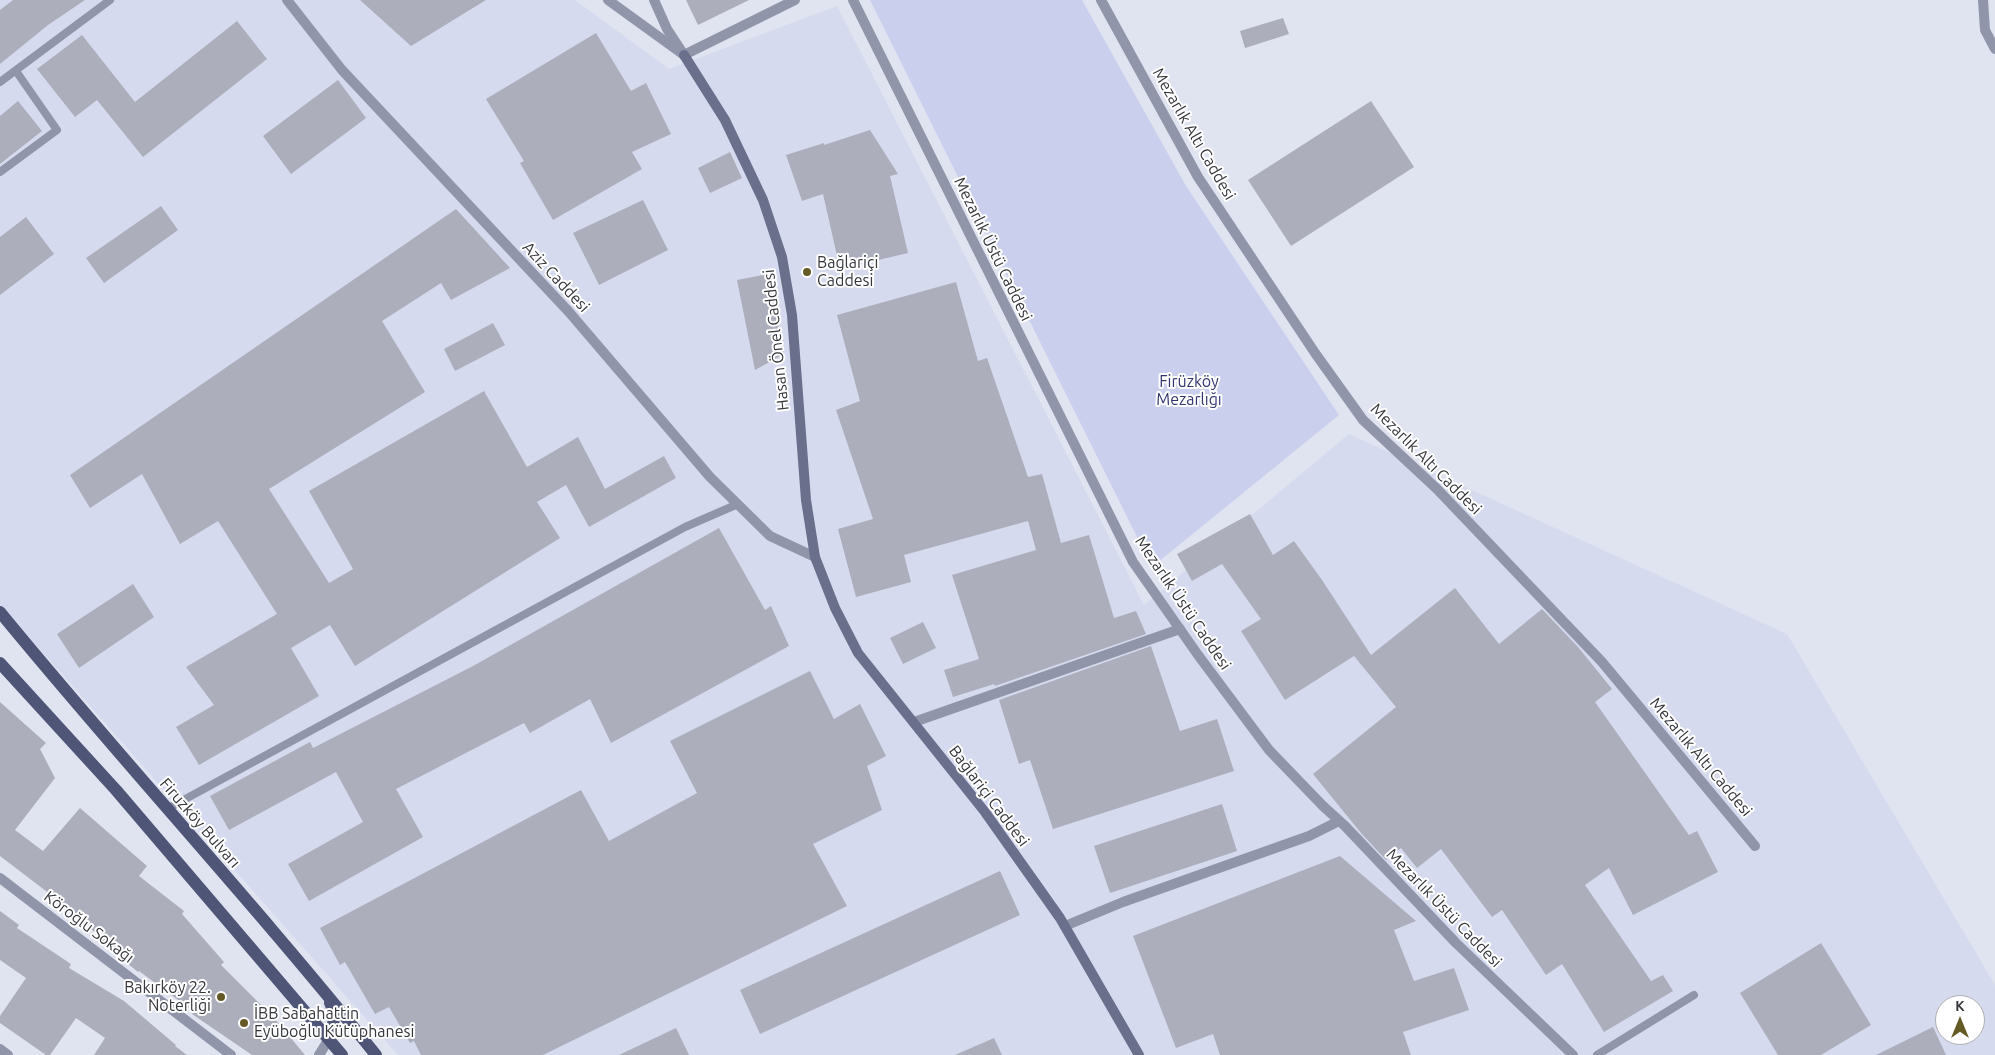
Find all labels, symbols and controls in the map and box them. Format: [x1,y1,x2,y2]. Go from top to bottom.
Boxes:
street label: Mezarlık Altı Caddesi [1148,65,1240,203]
street label: Mezarlık Üstü Caddesi [950,174,1036,324]
street label: Aziz Caddesi [519,238,593,316]
place label: Bağlariçi Caddesi [817,253,878,291]
marker: Bağlariçi Caddesi [801,266,813,278]
street label: Hasan Önel Caddesi [759,268,793,412]
park label: Firüzköy Mezarlığı [1156,372,1222,410]
street label: Mezarlık Altı Caddesi [1367,400,1485,518]
street label: Mezarlık Üstü Caddesi [1131,532,1235,674]
street label: Mezarlık Altı Caddesi [1646,694,1756,820]
street label: Bağlariçi Caddesi [945,742,1033,850]
street label: Firuzköy Bulvarı [156,774,244,872]
street label: Mezarlık Üstü Caddesi [1382,845,1506,971]
street label: Köroğlu Sokağı [40,887,138,967]
place label: Bakırköy 22. Noterliği [124,978,211,1016]
marker: Bakırköy 22. Noterliği [215,991,227,1003]
north arrow [1935,995,1985,1045]
text: K [1955,998,1965,1014]
place label: İBB Sabahattin Eyüboğlu Kütüphanesi [254,1004,414,1042]
marker: İBB Sabahattin Eyüboğlu Kütüphanesi [238,1017,250,1029]

